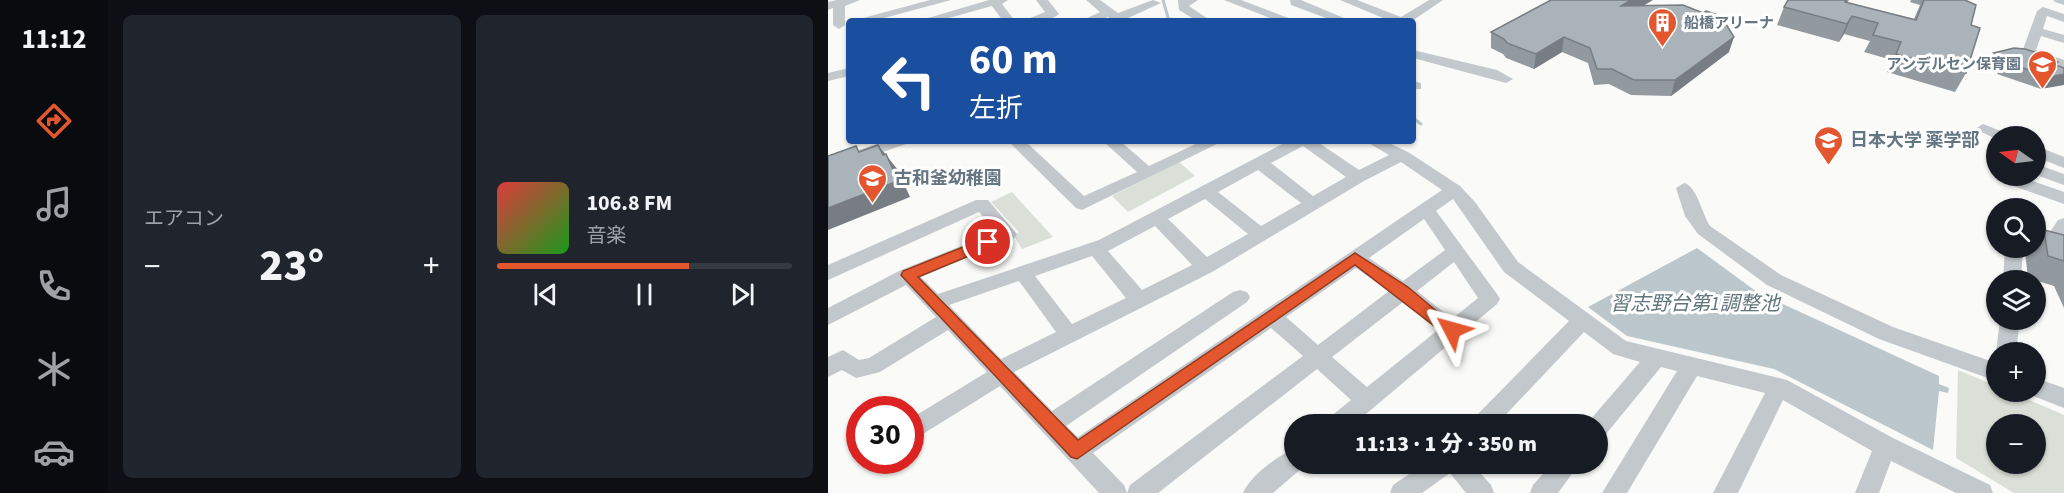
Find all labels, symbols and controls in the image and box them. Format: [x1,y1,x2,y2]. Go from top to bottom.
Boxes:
building icon: 船橋アリーナ [1647,7,1679,49]
place label: 船橋アリーナ [1684,13,1774,34]
text: 11:12 [21,20,87,59]
text: 60 m [969,30,1058,90]
icon: left [870,42,948,120]
school or university icon: アンデルセン保育園 [2026,48,2058,90]
place label: アンデルセン保育園 [1887,54,2021,75]
text: 左折 [969,89,1023,128]
icon: directions [33,100,75,142]
school or university icon: 日本大学 薬学部 [1813,124,1845,166]
north arrow [1986,126,2046,186]
map controls [1986,126,2046,474]
place label: 日本大学 薬学部 [1850,128,1980,153]
school or university icon: 古和釜幼稚園 [857,162,889,204]
place label: 古和釜幼稚園 [894,166,1002,191]
icon: music [33,183,75,225]
text: 106.8 FM [587,187,672,219]
button: search [1986,198,2046,258]
text: エアコン [144,205,224,233]
pin [962,216,1013,267]
text: 音楽 [587,222,627,250]
icon: arrive [971,225,1004,258]
text: 23° [259,234,324,298]
text: − [144,243,160,290]
text: + [423,243,439,290]
icon: phone [33,265,75,307]
button: layers [1986,270,2046,330]
icon: previous [529,278,562,311]
icon: pause [628,278,661,311]
icon: next [726,278,759,311]
water label: 習志野台第1調整池 [1610,290,1782,318]
position arrow [1420,298,1484,362]
button: + [1986,342,2046,402]
icon: climate [33,348,75,390]
speed limit sign: 30 [846,396,924,474]
button: − [1986,414,2046,474]
text: 11:13 · 1 分 · 350 m [1355,428,1537,460]
icon: car [33,431,75,473]

